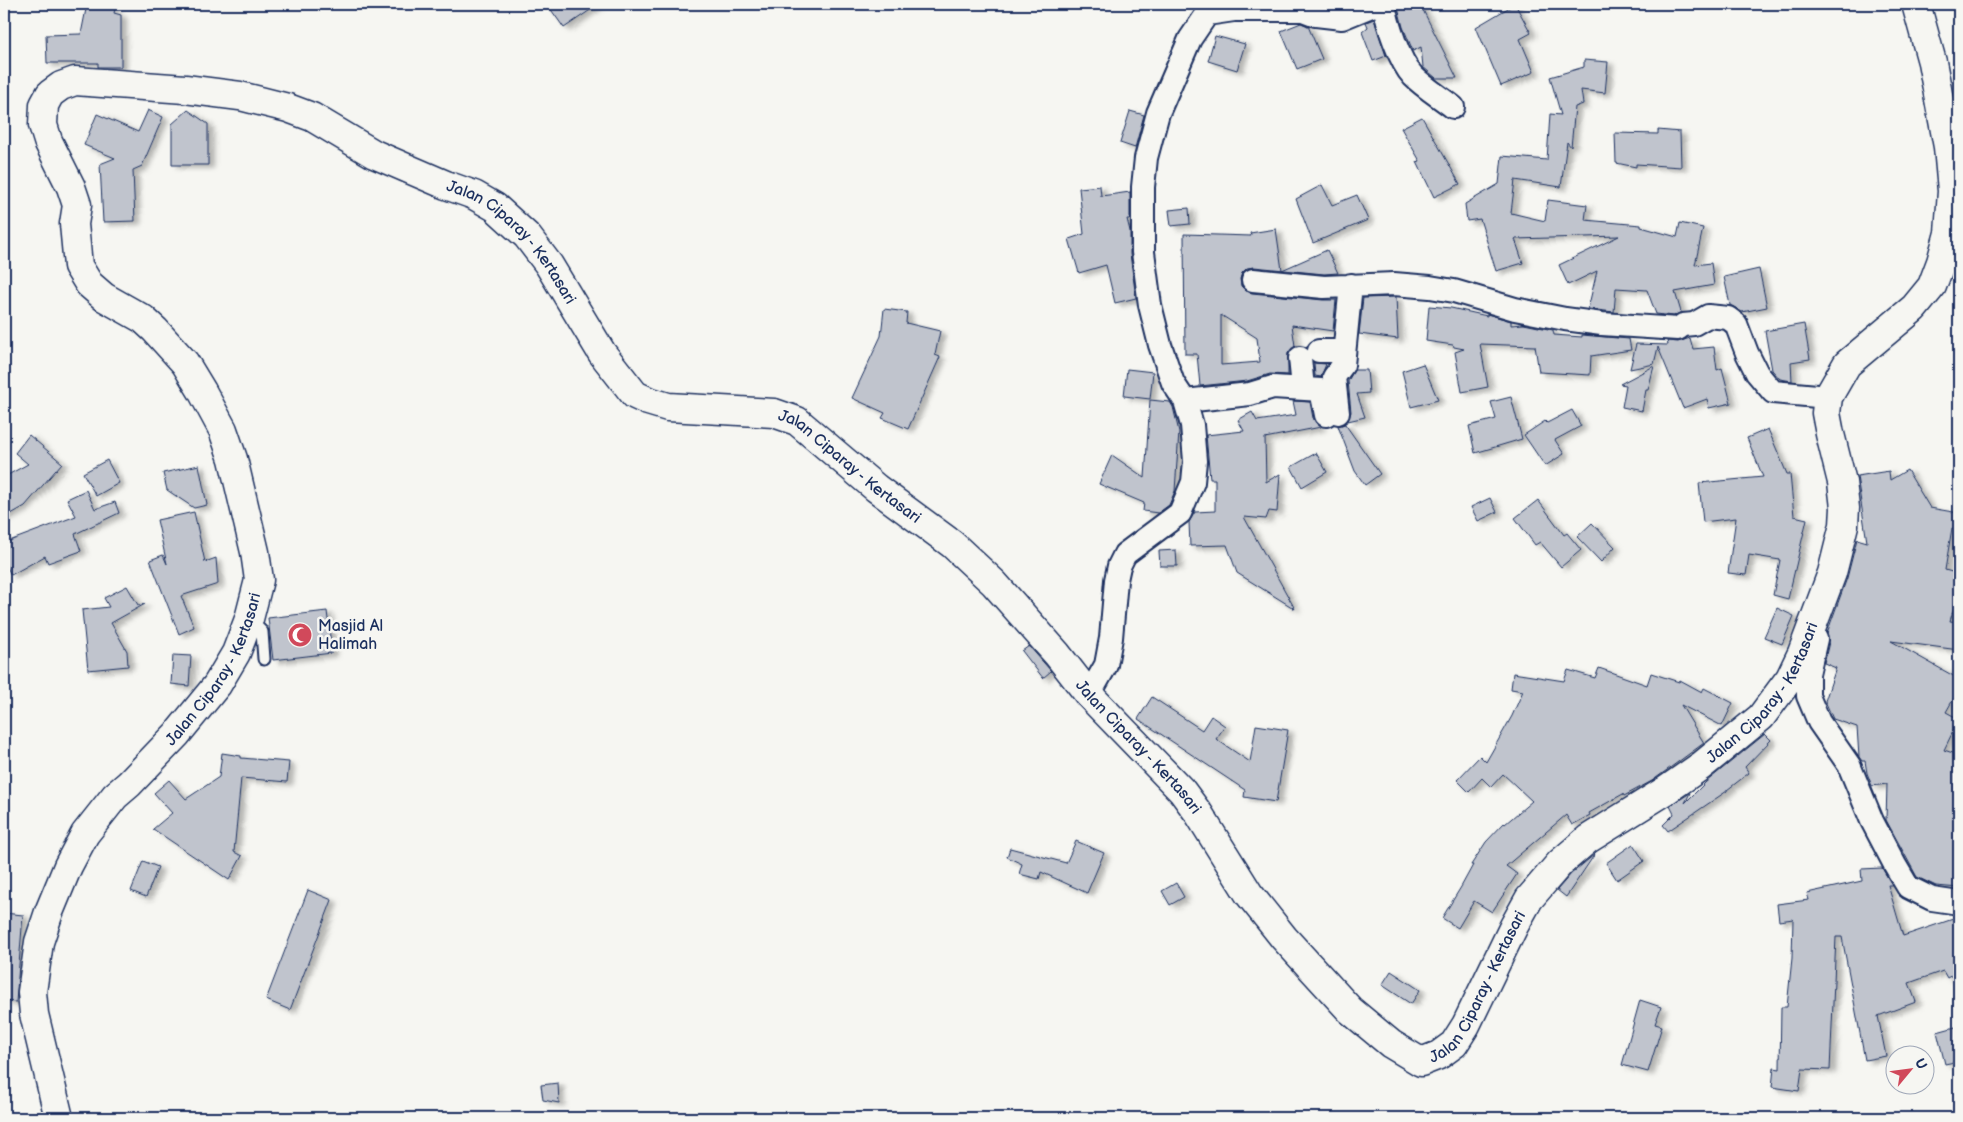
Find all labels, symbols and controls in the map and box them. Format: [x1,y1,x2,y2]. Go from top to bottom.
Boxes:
street label: Jalan Ciparay - Kertasari [444,176,580,307]
street label: Jalan Ciparay - Kertasari [776,406,925,527]
street label: Jalan Ciparay - Kertasari [162,591,265,750]
place label: Masjid Al Halimah [318,617,383,654]
street label: Jalan Ciparay - Kertasari [1702,620,1822,767]
mosque icon: Masjid Al Halimah [287,622,313,648]
street label: Jalan Ciparay - Kertasari [1071,676,1205,818]
street label: Jalan Ciparay - Kertasari [1427,908,1530,1067]
north arrow [1886,1044,1936,1094]
text: U [1911,1055,1931,1072]

